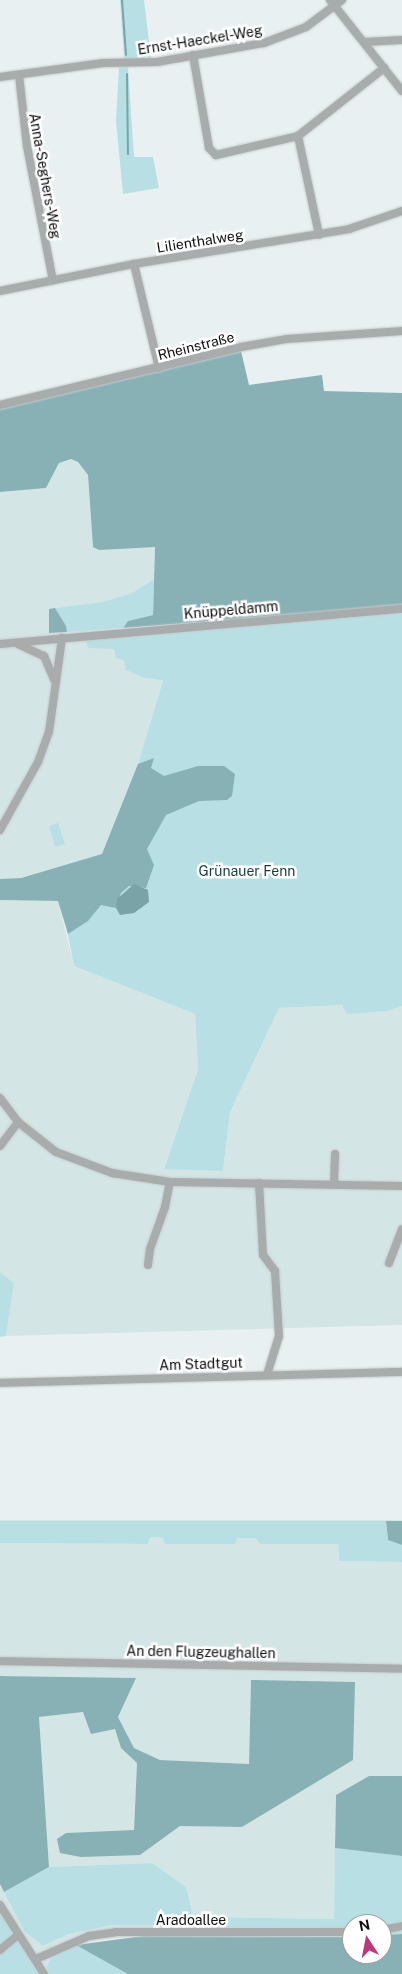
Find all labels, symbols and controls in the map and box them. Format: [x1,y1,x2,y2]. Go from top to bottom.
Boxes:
street label: Ernst-Haeckel-Weg [136,22,264,58]
street label: Anna-Seghers-Weg [26,112,64,240]
street label: Lilienthalweg [155,226,245,256]
street label: Rheinstraße [156,328,236,364]
street label: Knüppeldamm [183,598,279,622]
park label: Grünauer Fenn [199,863,295,879]
street label: Am Stadtgut [159,1354,243,1374]
street label: An den Flugzeughallen [126,1642,276,1662]
street label: Aradoallee [156,1912,226,1928]
north arrow [342,1914,392,1964]
text: N [357,1916,371,1934]

